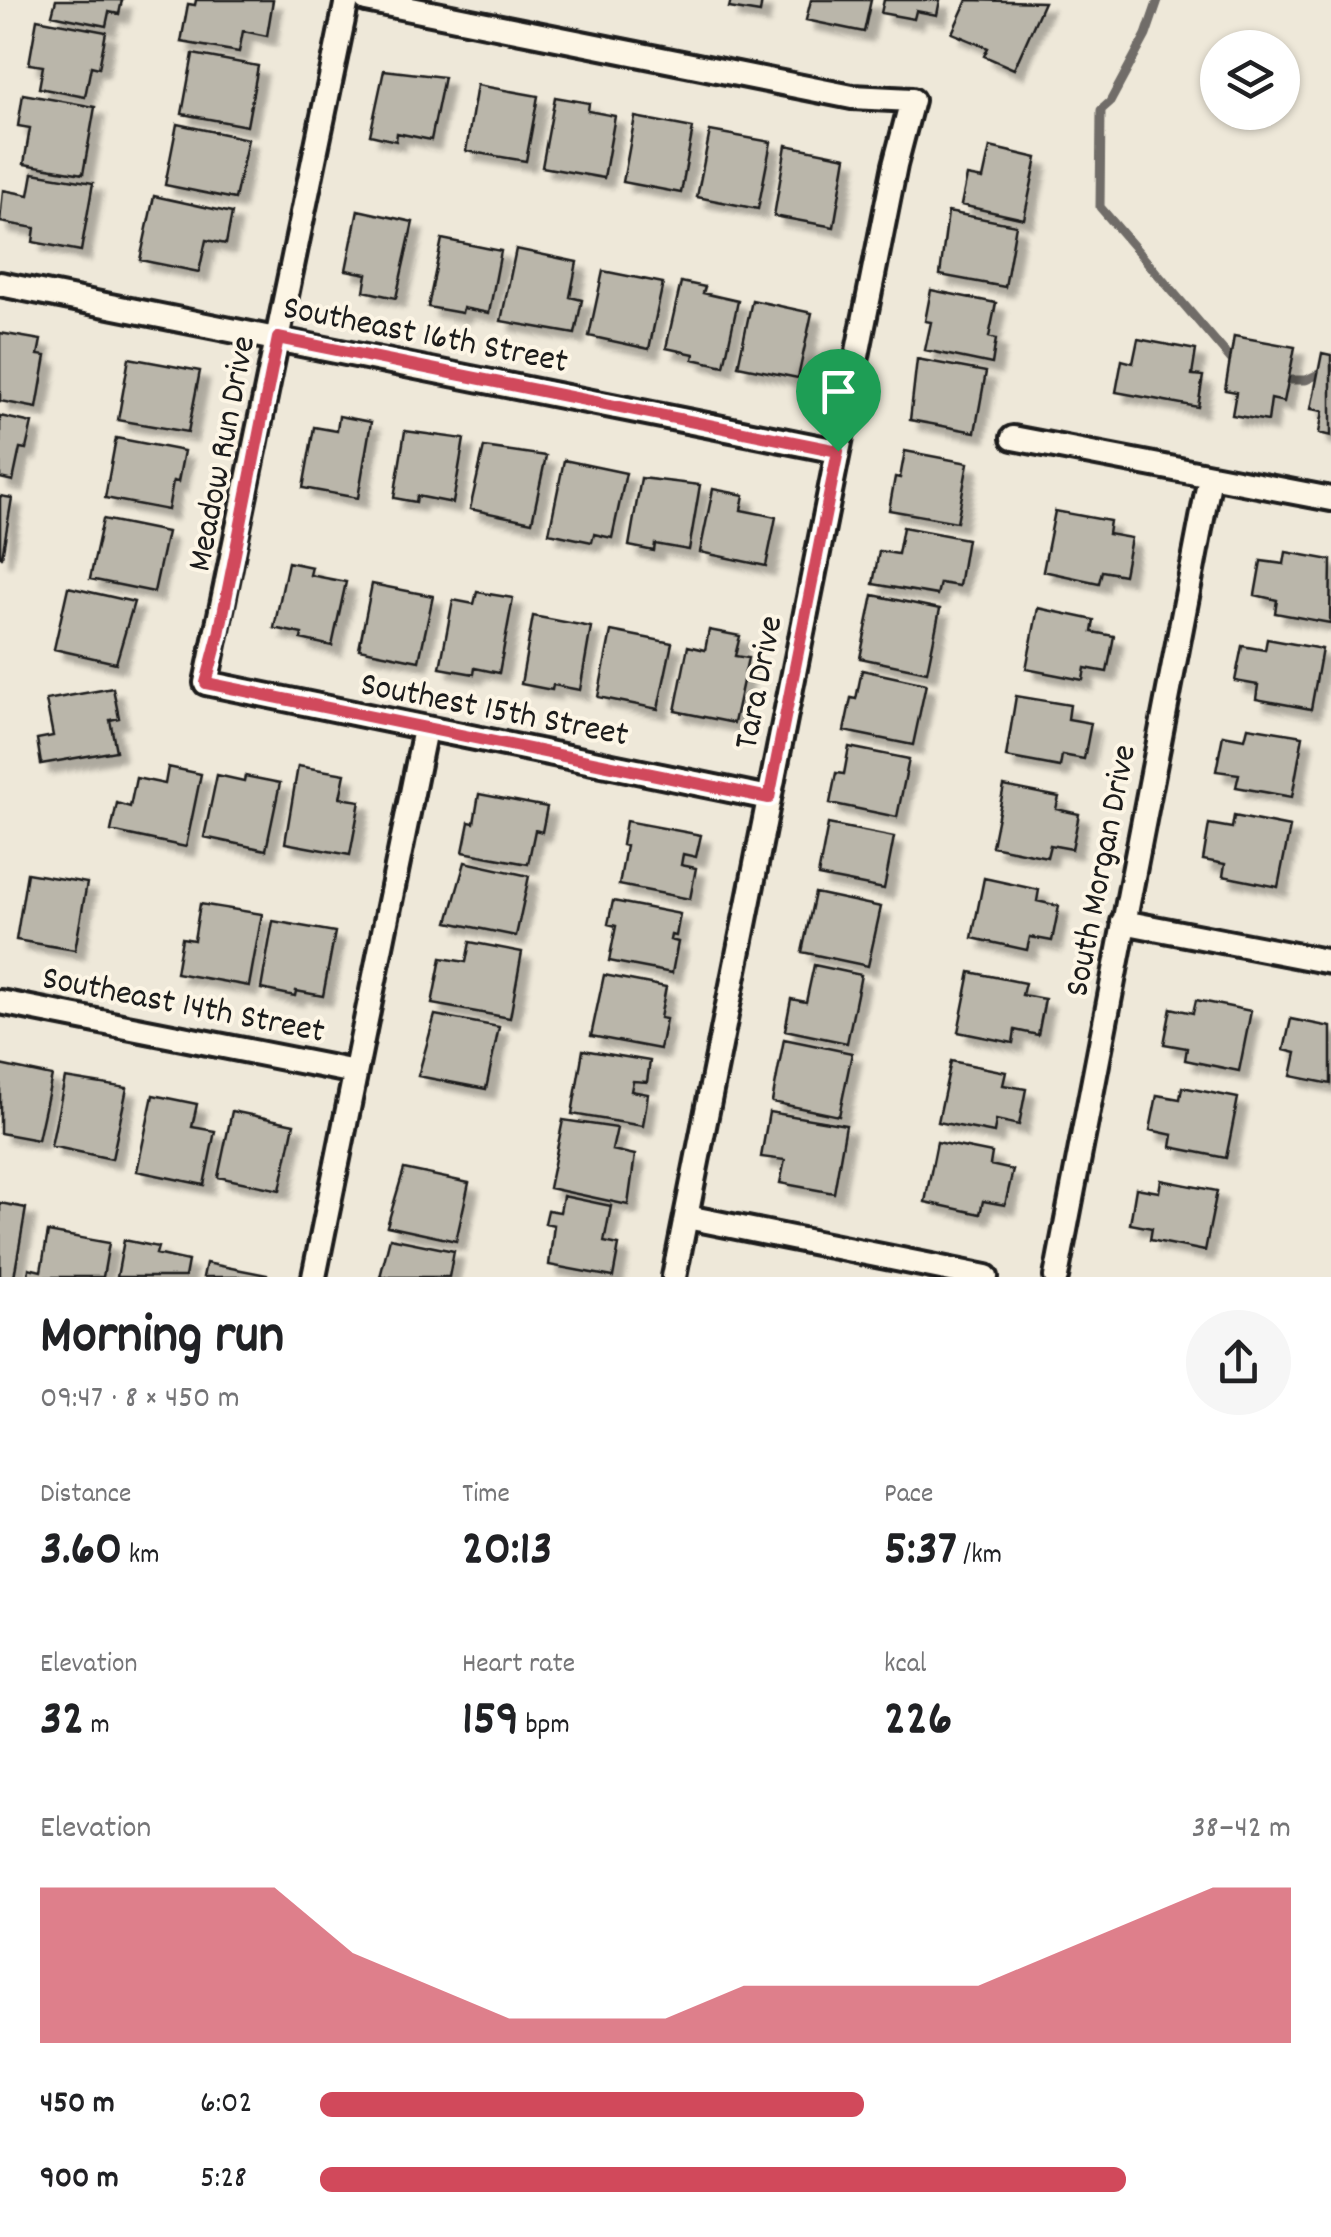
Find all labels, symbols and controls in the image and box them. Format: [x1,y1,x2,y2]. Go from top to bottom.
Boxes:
map controls [1200,30,1300,130]
button: layers [1200,30,1300,130]
street label: Southeast 16th Street [278,285,572,389]
street label: Meadow Run Drive [177,332,271,576]
pin [796,349,881,452]
icon: arrive [811,364,866,419]
street label: Tara Drive [723,612,798,754]
street label: Southest 15th Street [356,661,632,762]
street label: South Morgan Drive [1054,741,1152,1001]
street label: Southeast 14th Street [38,955,329,1059]
text: Morning run [40,1300,284,1379]
button: share [1186,1310,1291,1415]
text: 09:47 · 8 × 450 m [40,1377,240,1423]
text: Distance [40,1476,131,1516]
text: Time [462,1476,510,1516]
text: Pace [884,1476,933,1516]
text: 3.60 [40,1516,122,1588]
text: 20:13 [462,1516,553,1588]
text: 5:37 [884,1516,957,1588]
text: km [122,1537,159,1577]
text: /km [957,1537,1002,1577]
text: Elevation [40,1646,137,1686]
text: Heart rate [462,1646,575,1686]
text: kcal [884,1646,927,1686]
text: 32 [40,1686,84,1758]
text: 159 [462,1686,519,1758]
text: 226 [884,1686,952,1758]
text: m [84,1707,110,1747]
text: bpm [519,1707,570,1747]
text: Elevation [40,1807,151,1853]
text: 38–42 m [1192,1807,1291,1853]
text: 450 m [40,2082,115,2128]
text: 6:02 [200,2082,252,2128]
text: 900 m [40,2157,119,2203]
text: 5:28 [200,2157,247,2203]

